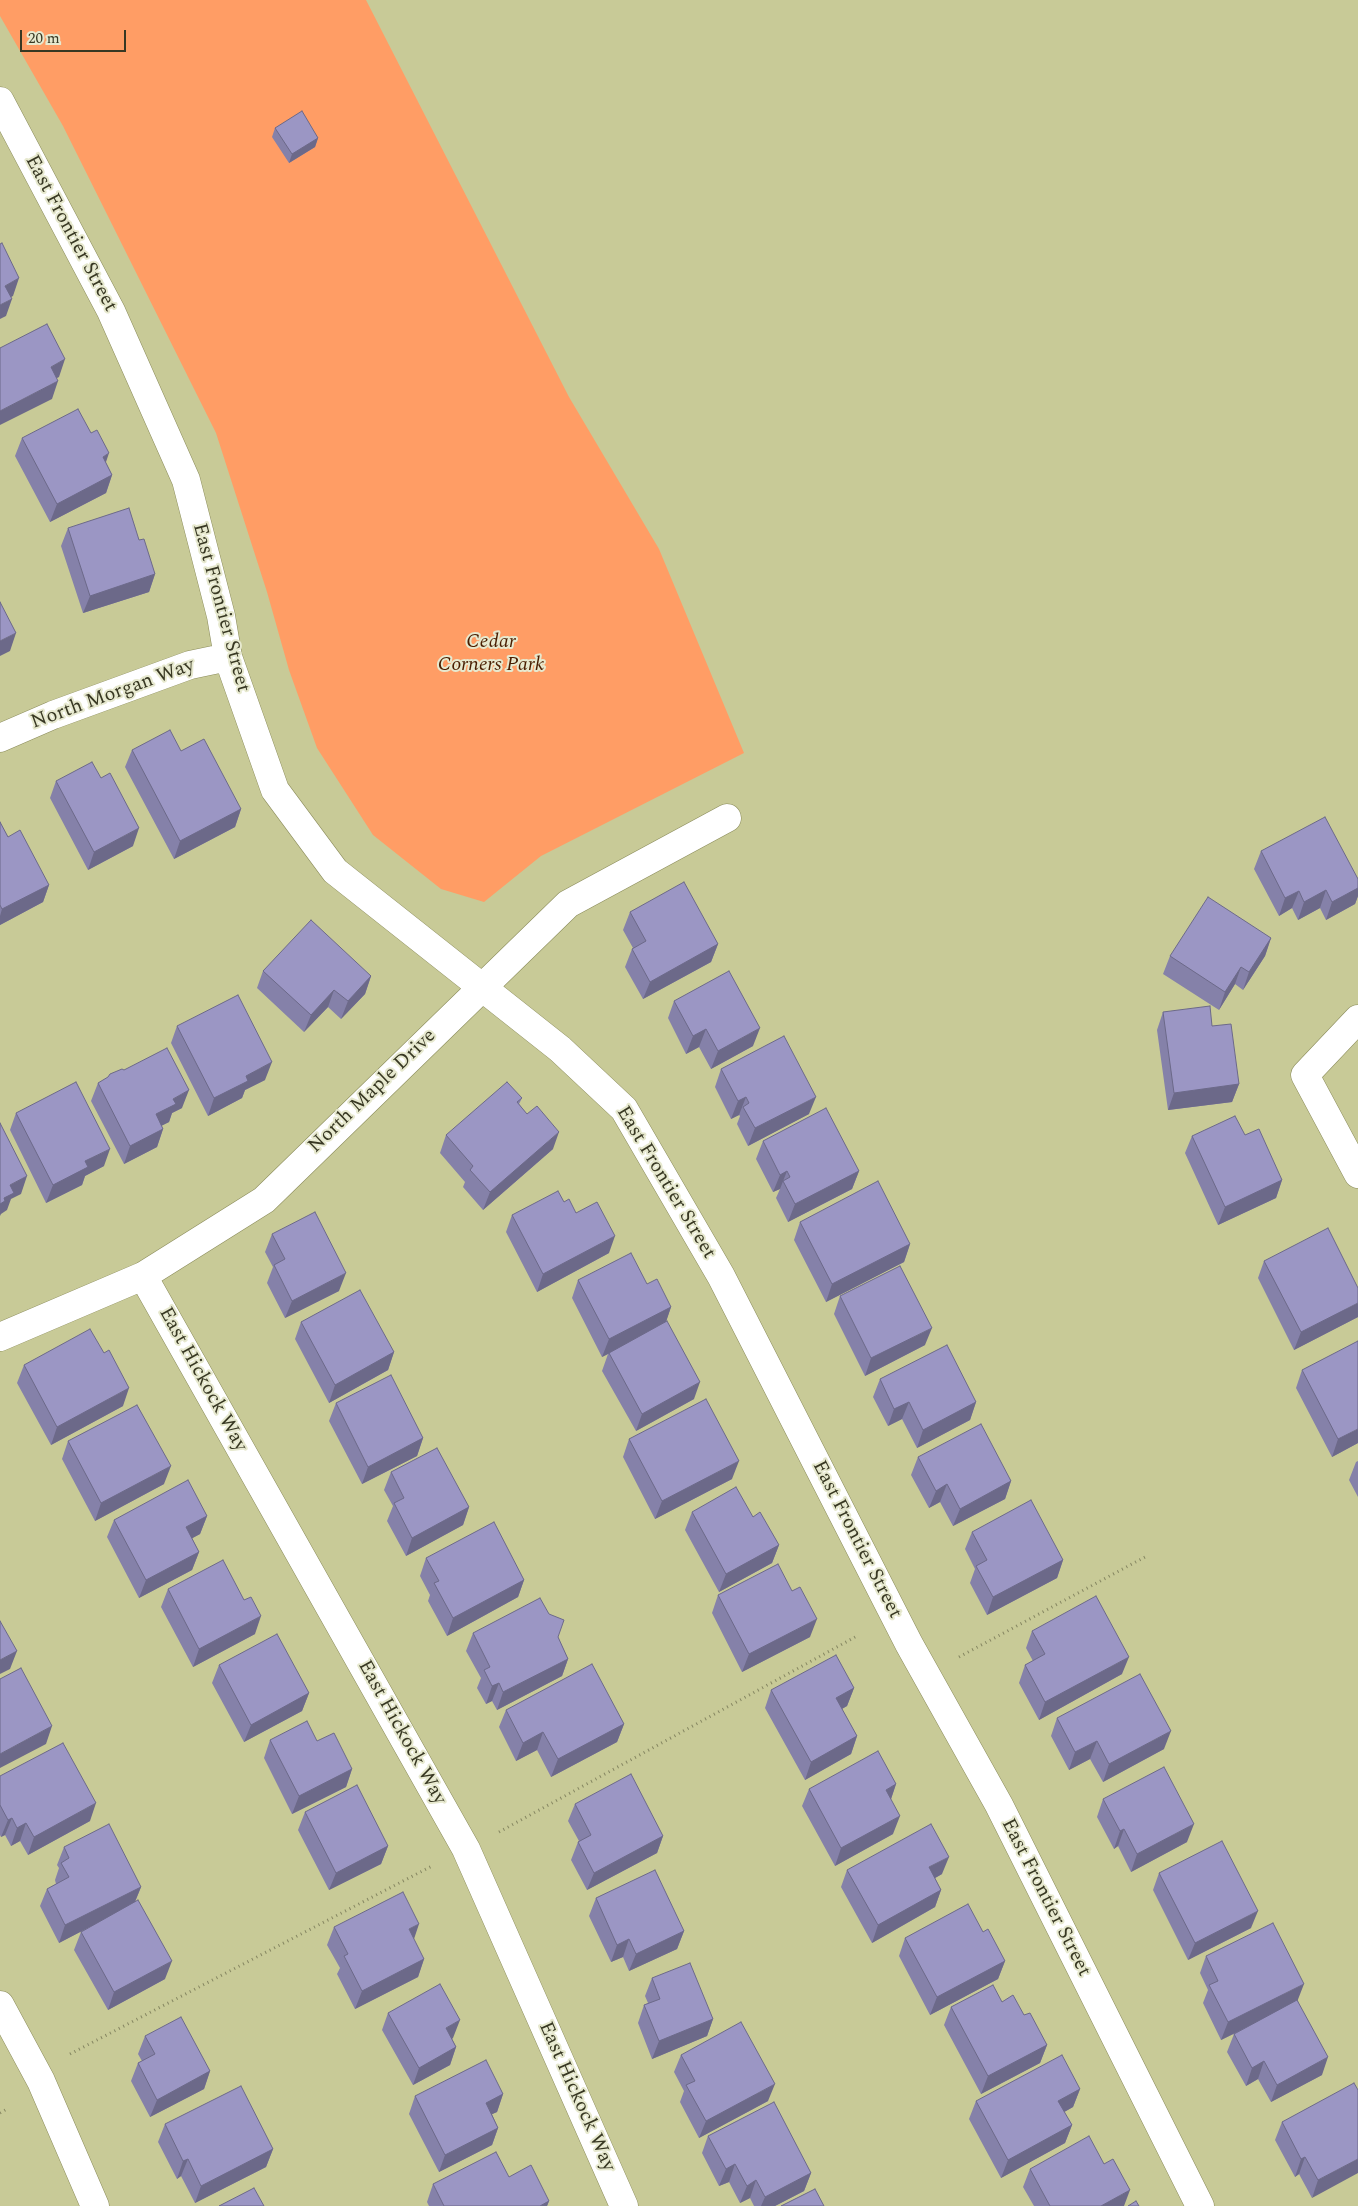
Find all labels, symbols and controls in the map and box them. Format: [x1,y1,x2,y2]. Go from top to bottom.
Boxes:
scale bar [22,20,129,52]
text: 20 m [28,27,60,50]
street label: East Frontier Street [19,152,121,316]
street label: East Frontier Street [186,521,254,695]
park label: Cedar Corners Park [438,631,544,678]
street label: North Morgan Way [28,654,198,736]
street label: North Maple Drive [304,1025,442,1159]
street label: East Frontier Street [610,1102,720,1264]
street label: East Hickock Way [152,1304,252,1456]
street label: East Frontier Street [806,1457,906,1623]
street label: East Hickock Way [351,1657,451,1809]
street label: East Frontier Street [995,1815,1095,1981]
street label: East Hickock Way [532,2018,620,2176]

